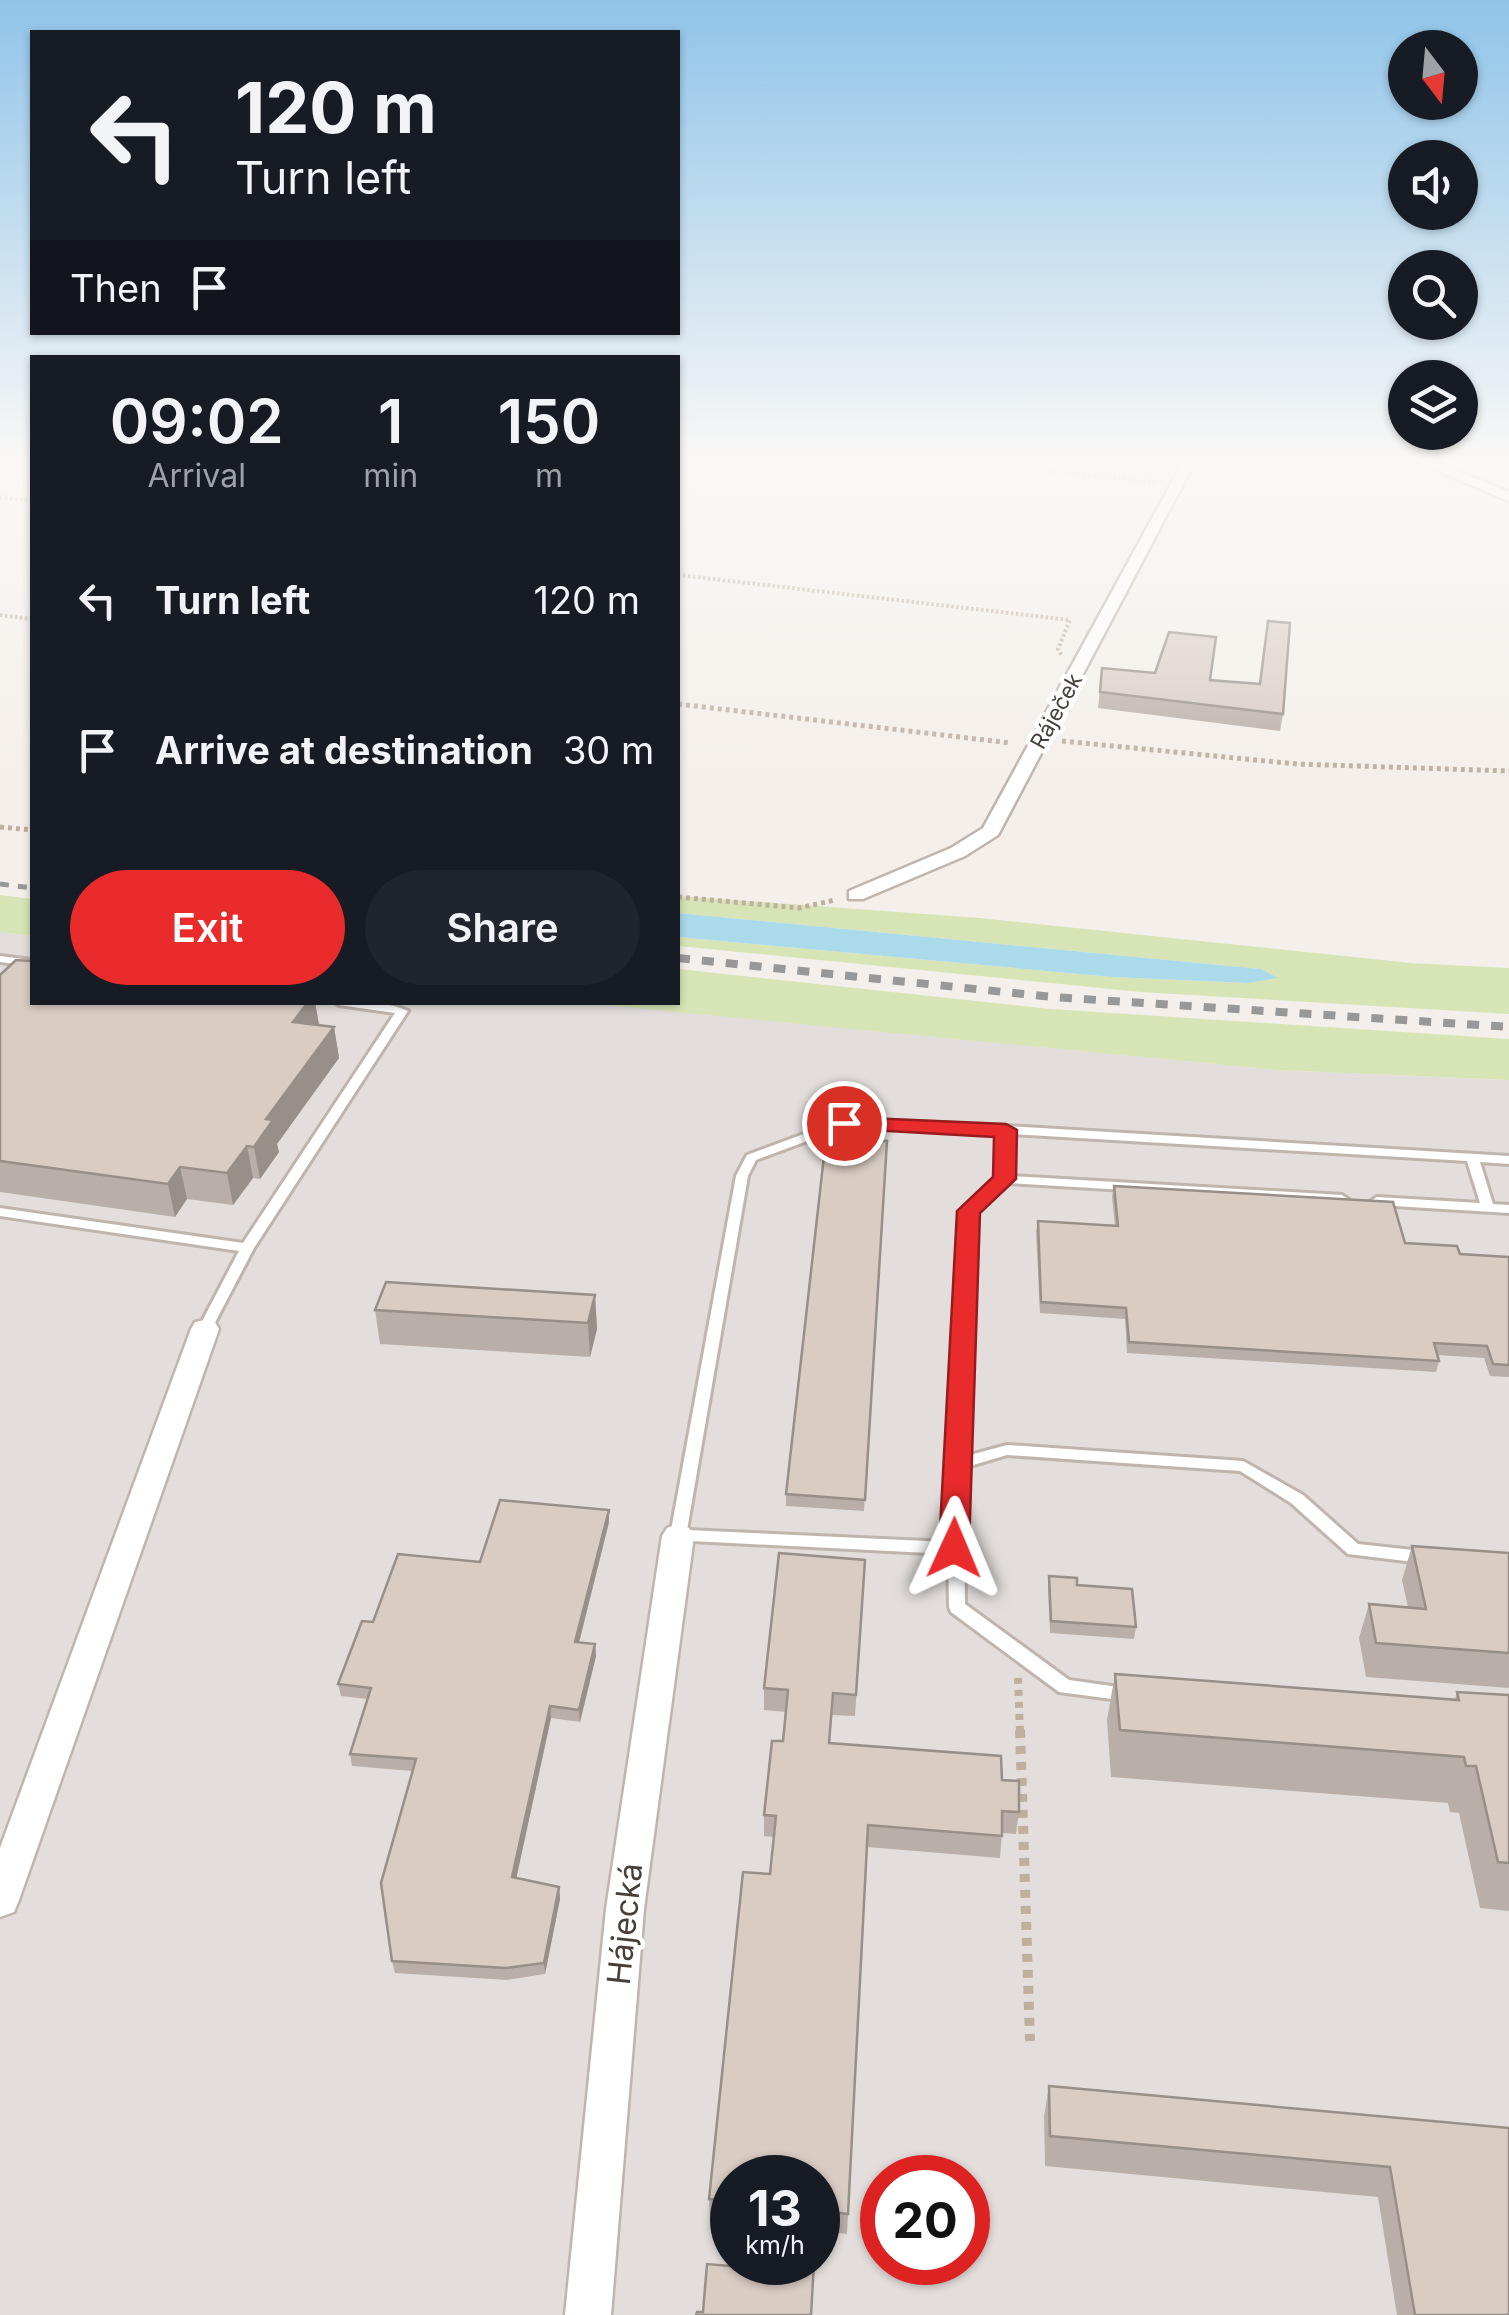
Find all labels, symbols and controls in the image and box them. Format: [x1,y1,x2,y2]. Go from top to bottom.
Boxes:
north arrow [1388,30,1478,120]
map controls [1388,30,1478,450]
text: 120 m [235,65,437,150]
icon: left [70,70,200,200]
button: sound [1388,140,1478,230]
text: Turn left [235,150,411,205]
button: search [1388,250,1478,340]
icon: arrive [182,260,237,315]
text: Then [70,265,162,311]
button: layers [1388,360,1478,450]
text: 09:02 [110,385,284,457]
text: 1 [378,385,403,457]
text: 150 [498,385,600,457]
text: Arrival [147,456,246,495]
text: min [363,456,418,495]
text: m [535,456,563,495]
icon: left [70,573,125,628]
text: Turn left [155,577,310,623]
text: 120 m [533,577,640,623]
street label: Ráječek [1025,669,1087,753]
icon: arrive [70,723,125,778]
text: Arrive at destination [155,727,533,773]
text: 30 m [563,727,654,773]
button: Exit [70,870,345,985]
button: Share [365,870,640,985]
pin [802,1081,887,1166]
icon: arrive [817,1096,872,1151]
position arrow [902,1496,1006,1600]
street label: Hájecká [599,1861,650,1987]
speed limit sign: 20 [860,2155,990,2285]
text: 13 [748,2178,802,2238]
text: km/h [745,2230,805,2260]

